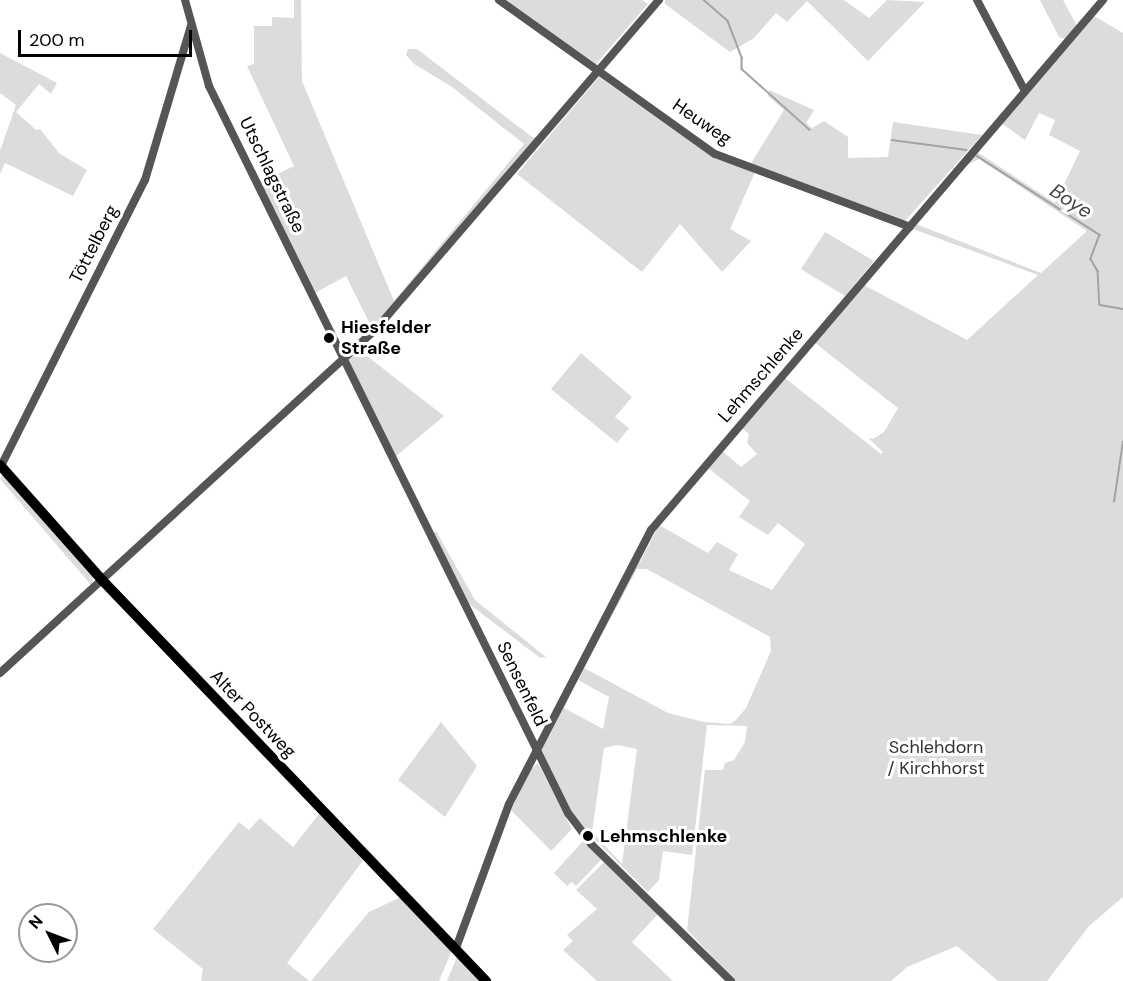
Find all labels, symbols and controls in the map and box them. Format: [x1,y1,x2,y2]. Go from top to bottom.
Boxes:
scale bar [21,18,195,56]
text: 200 m [29,28,85,52]
street label: Heuweg [668,94,736,150]
street label: Utschlagstraße [235,113,309,237]
water label: Boye [1045,179,1097,223]
street label: Töttelberg [65,201,123,287]
place label: Hiesfelder Straße [341,317,431,360]
street label: Lehmschlenke [714,323,808,427]
marker: Hiesfelder Straße [322,331,336,345]
street label: Sensenfeld [492,638,552,730]
street label: Alter Postweg [206,665,300,763]
park label: Schlehdorn / Kirchhorst [887,737,985,780]
place label: Lehmschlenke [600,825,727,847]
marker: Lehmschlenke [581,829,595,843]
north arrow [18,903,78,963]
text: N [24,911,47,933]

